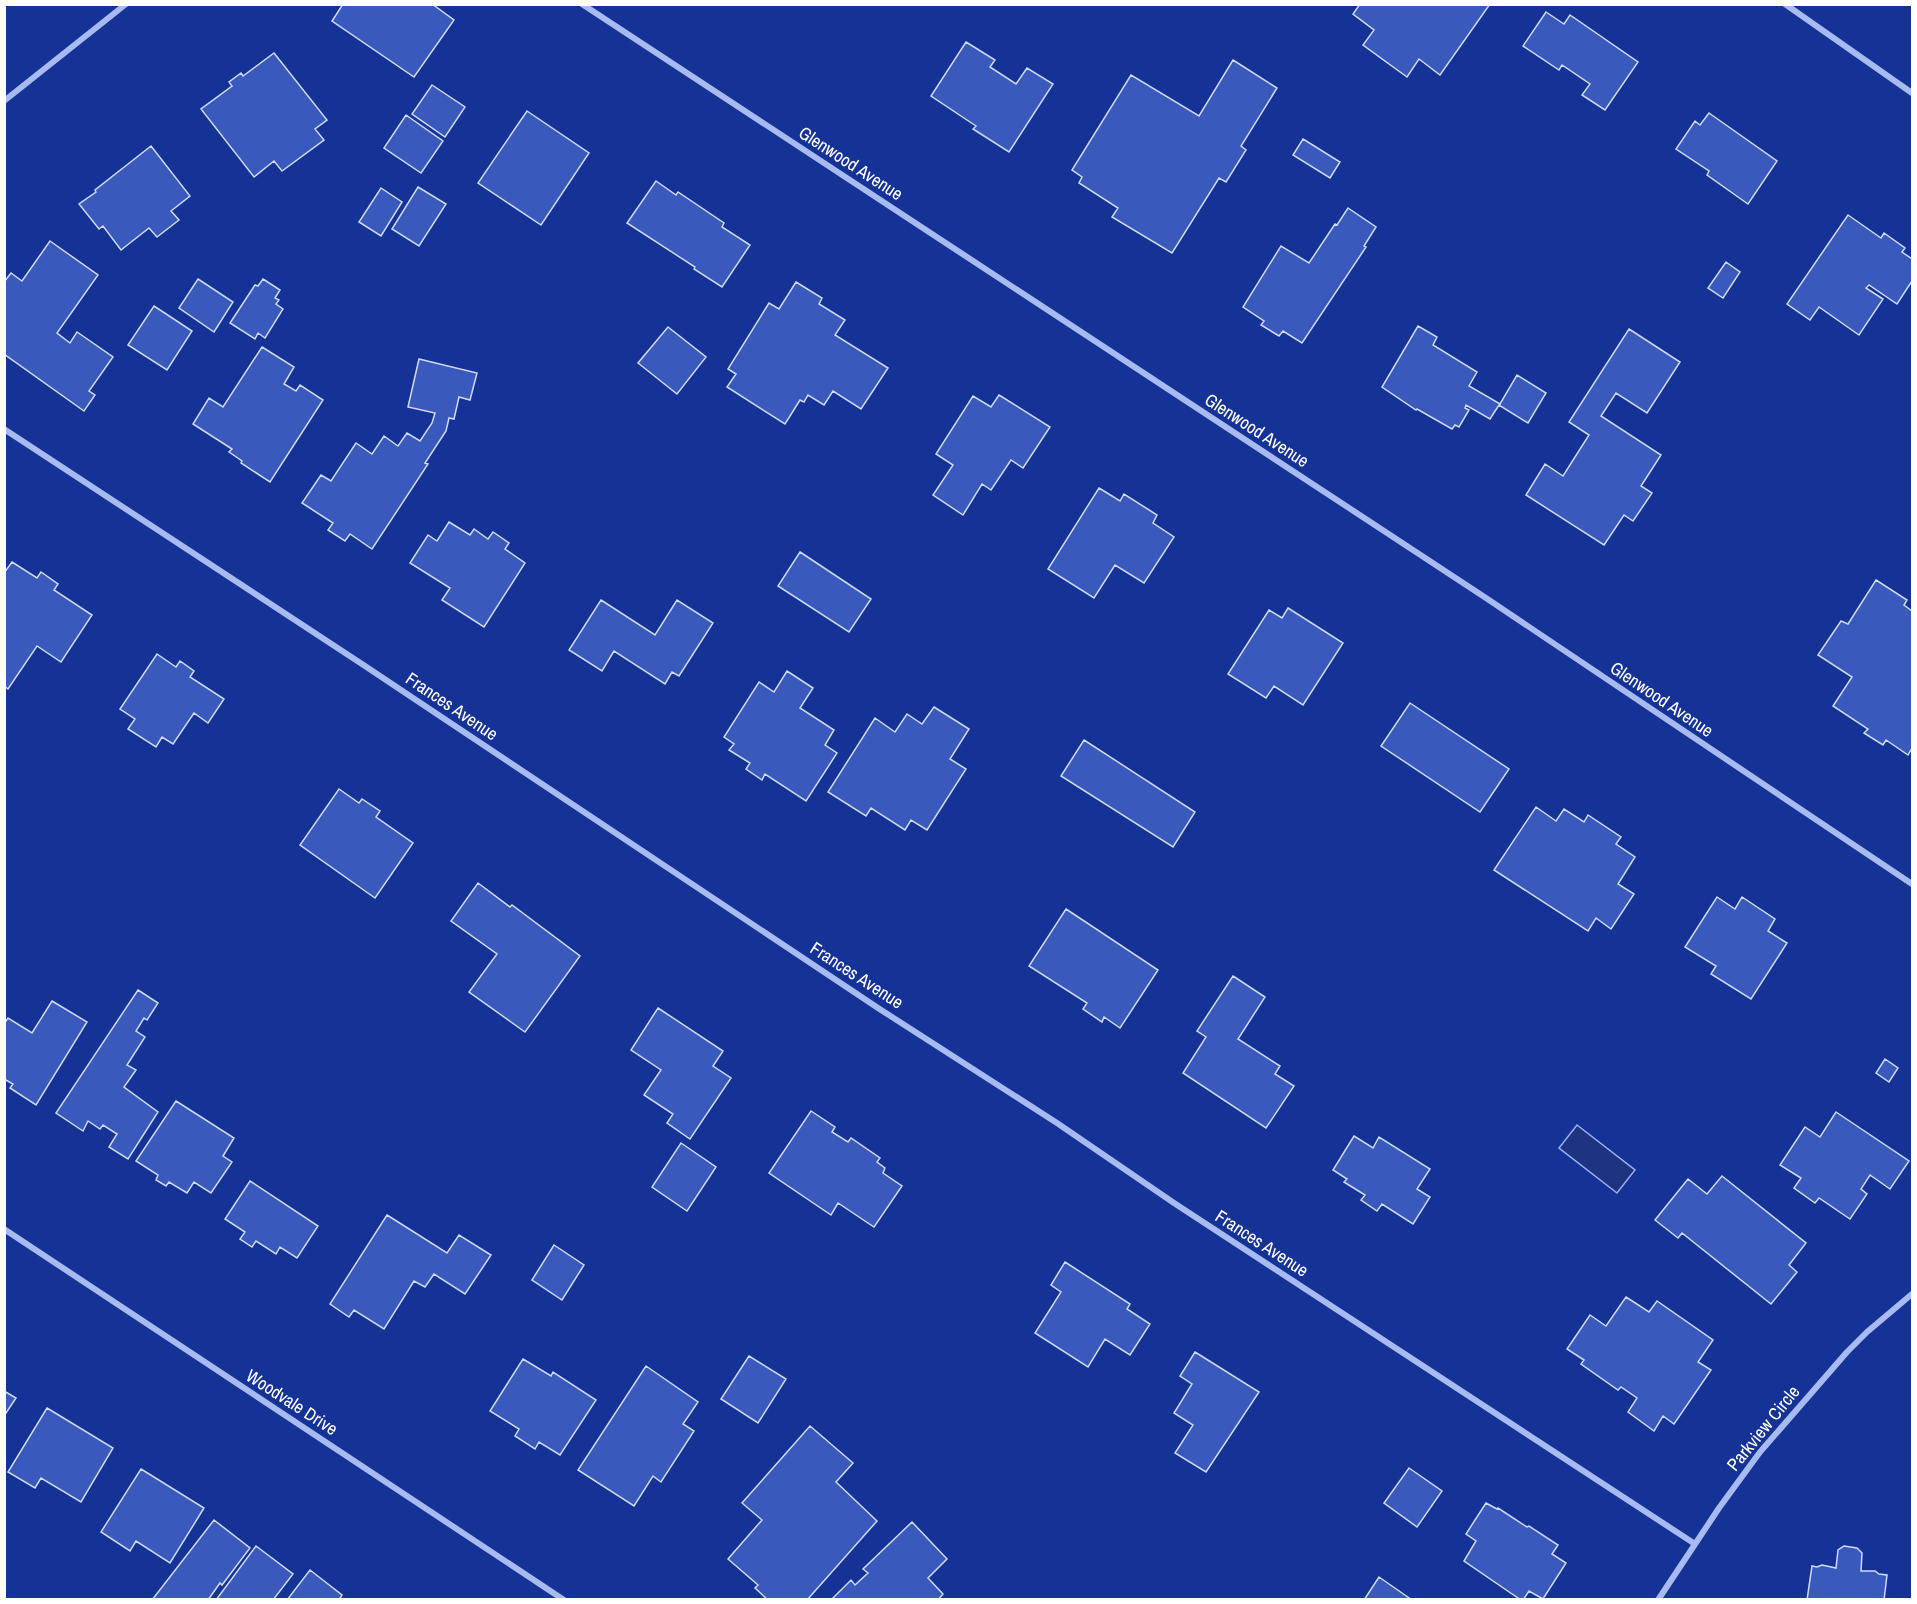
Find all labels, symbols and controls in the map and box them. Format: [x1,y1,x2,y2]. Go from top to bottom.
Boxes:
street label: Glenwood Avenue [794,120,908,206]
street label: Glenwood Avenue [1200,387,1314,473]
street label: Glenwood Avenue [1605,655,1719,743]
street label: Frances Avenue [401,666,503,746]
street label: Frances Avenue [806,936,908,1014]
street label: Frances Avenue [1211,1204,1313,1282]
street label: Woodvale Drive [241,1363,343,1441]
street label: Parkview Circle [1721,1380,1805,1476]

